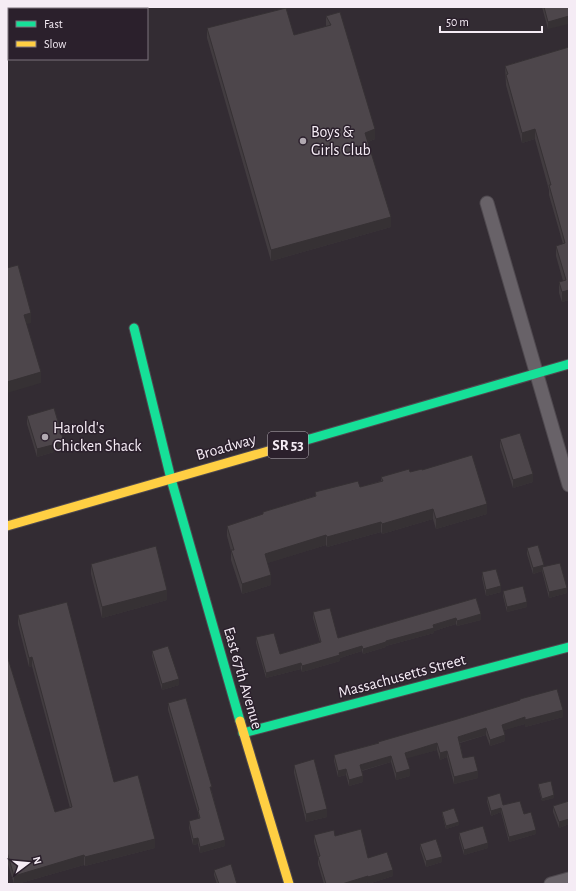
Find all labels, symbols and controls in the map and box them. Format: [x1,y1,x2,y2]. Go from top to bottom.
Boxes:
legend [8,8,148,60]
scale bar [440,8,542,34]
text: 50 m [446,16,469,28]
text: Fast [44,18,63,30]
text: Slow [44,38,66,50]
place label: Boys & Girls Club [311,124,371,158]
marker: Boys & Girls Club [298,136,308,146]
place label: Harold's Chicken Shack [53,420,142,454]
street label: Broadway [194,431,258,464]
marker: Harold's Chicken Shack [40,432,50,442]
road number: SR 53 [268,432,308,458]
street label: East 67th Avenue [221,625,265,731]
street label: Massachusetts Street [336,651,468,701]
north arrow [8,843,48,883]
text: N [31,855,43,866]

